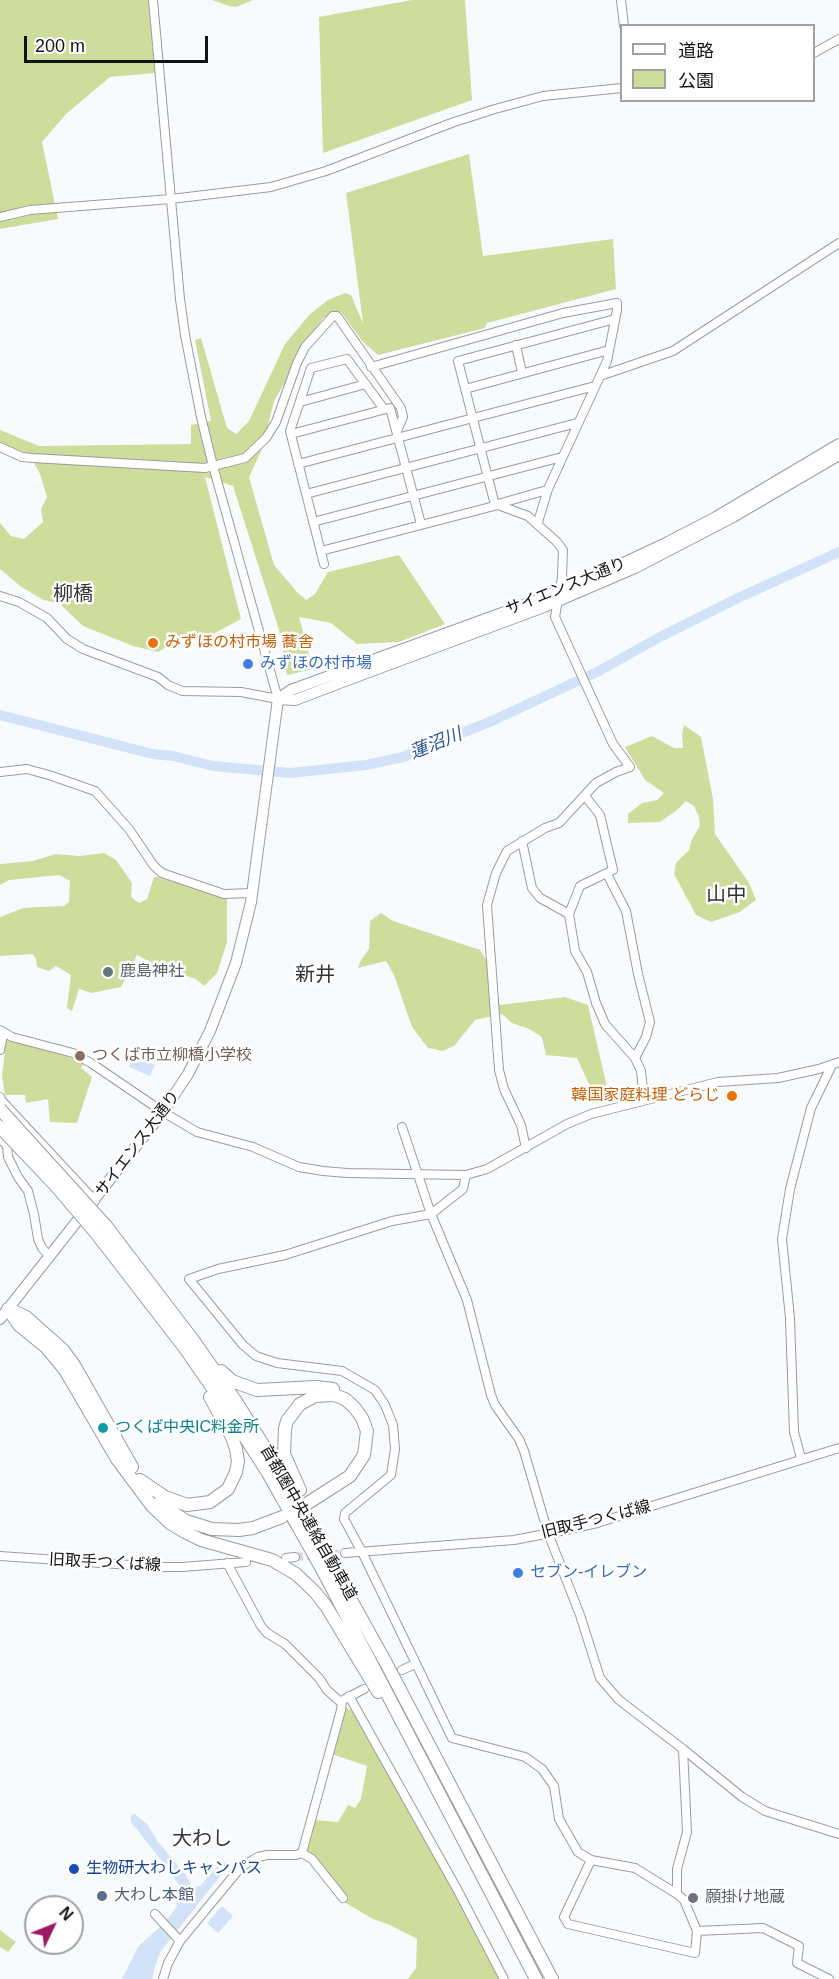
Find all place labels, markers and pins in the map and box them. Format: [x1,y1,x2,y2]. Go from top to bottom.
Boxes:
place label: みずほの村市場 蕎舎 [165,633,313,653]
marker: みずほの村市場 蕎舎 [146,636,160,650]
place label: みずほの村市場 [260,654,372,674]
marker: みずほの村市場 [241,657,255,671]
place label: 鹿島神社 [120,962,184,982]
marker: 鹿島神社 [101,965,115,979]
place label: つくば市立柳橋小学校 [92,1046,252,1066]
marker: つくば市立柳橋小学校 [73,1049,87,1063]
place label: 韓国家庭料理 どらじ [572,1086,720,1106]
marker: 韓国家庭料理 どらじ [725,1089,739,1103]
place label: つくば中央IC料金所 [115,1418,259,1438]
marker: つくば中央IC料金所 [96,1421,110,1435]
place label: セブン-イレブン [530,1563,647,1583]
marker: セブン-イレブン [511,1566,525,1580]
place label: 生物研大わしキャンパス [86,1859,262,1879]
marker: 生物研大わしキャンパス [67,1862,81,1876]
place label: 大わし本館 [114,1886,194,1906]
place label: 願掛け地蔵 [705,1888,785,1908]
marker: 大わし本館 [95,1889,109,1903]
marker: 願掛け地蔵 [686,1891,700,1905]

